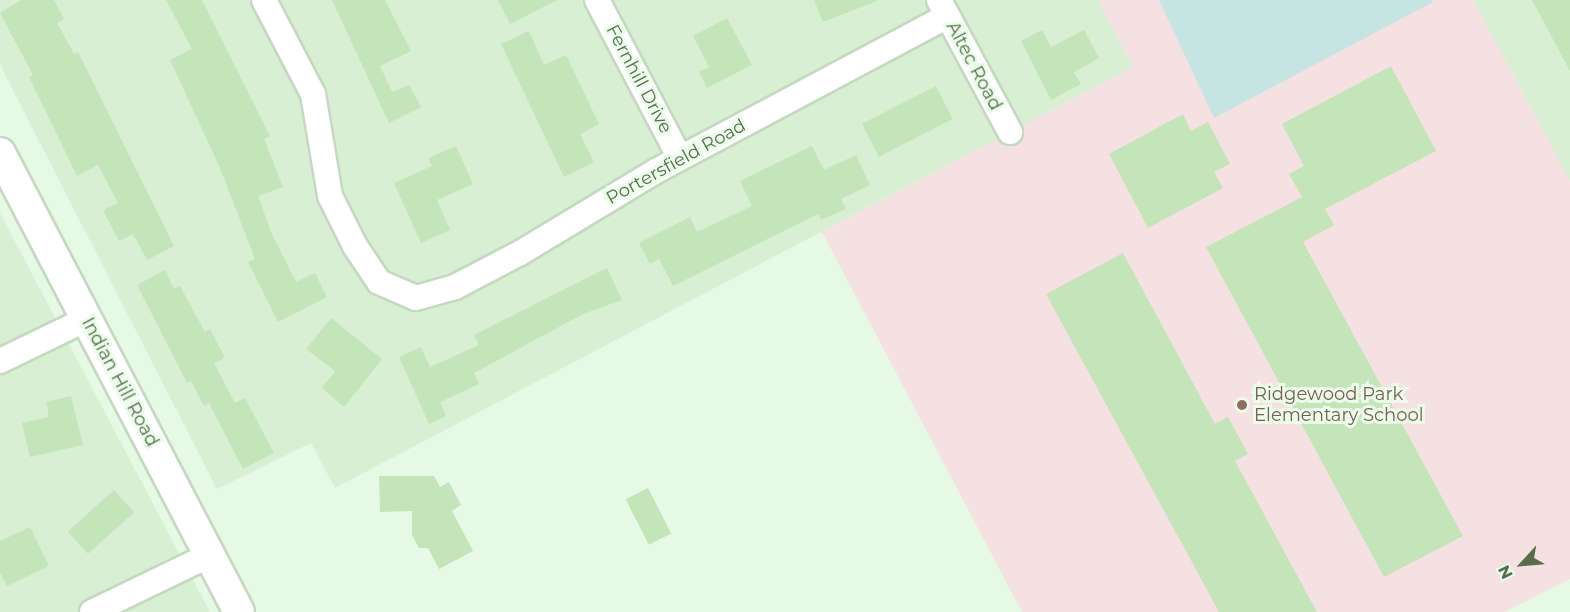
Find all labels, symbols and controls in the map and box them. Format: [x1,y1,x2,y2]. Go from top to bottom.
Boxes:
street label: Altec Road [942,18,1006,114]
street label: Fernhill Drive [601,21,677,137]
street label: Portersfield Road [603,115,749,209]
street label: Indian Hill Road [77,314,163,450]
place label: Ridgewood Park Elementary School [1254,384,1424,426]
marker: Ridgewood Park Elementary School [1235,398,1249,412]
north arrow [1492,534,1552,594]
text: N [1494,562,1517,582]

